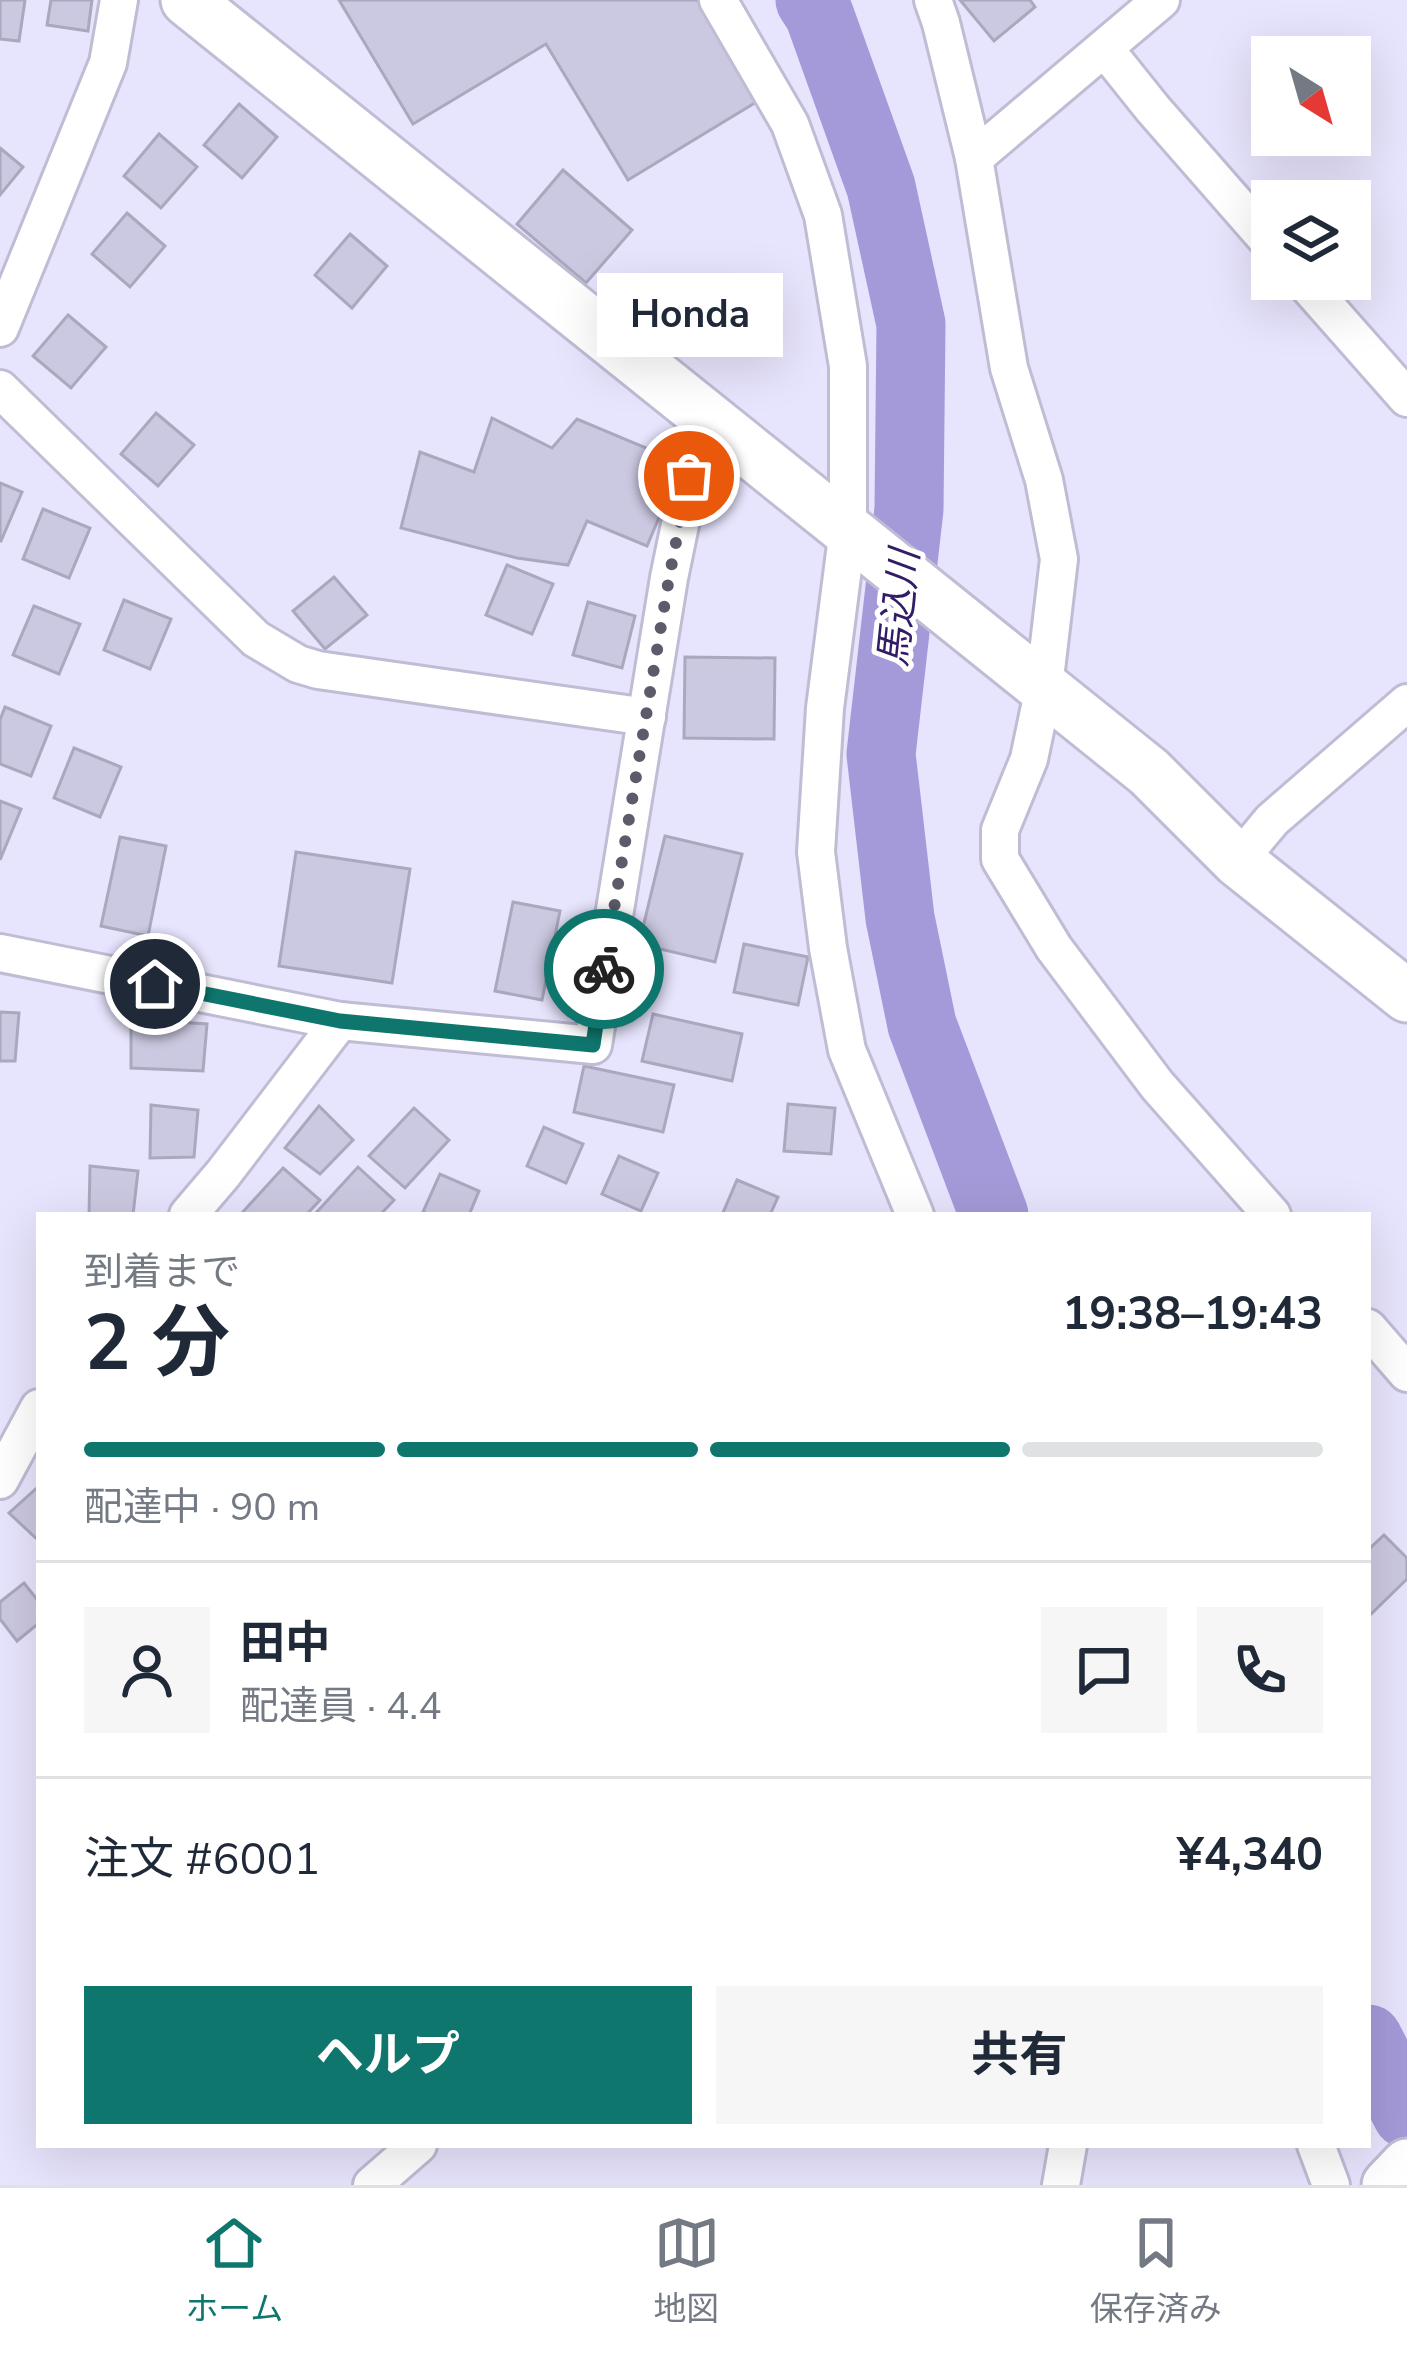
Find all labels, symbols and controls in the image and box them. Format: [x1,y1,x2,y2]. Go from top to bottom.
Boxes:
north arrow [1251,36,1371,156]
map controls [1251,36,1371,300]
button: layers [1251,180,1371,300]
callout: Honda [596,272,782,356]
text: Honda [630,288,750,341]
pin [638,425,740,527]
icon: bag [656,443,722,509]
water label: 馬込川 [867,543,932,669]
courier [544,909,664,1029]
pin [104,933,206,1035]
icon: bike [571,936,637,1002]
icon: home [122,951,188,1017]
text: 到着まで [84,1246,240,1299]
text: 19:38–19:43 [1062,1284,1323,1345]
text: 2 分 [84,1290,230,1397]
text: 配達中 · 90 m [84,1481,320,1534]
button: person [84,1607,210,1733]
button: chat [1041,1607,1167,1733]
button: phone [1197,1607,1323,1733]
text: 田中 [240,1613,330,1674]
text: 配達員 · 4.4 [240,1680,442,1733]
text: ¥4,340 [1177,1825,1323,1886]
text: 注文 #6001 [84,1829,321,1890]
button: ヘルプ [84,1986,692,2124]
button: 共有 [716,1986,1323,2124]
tab: ホーム [185,2210,283,2332]
tab: 地図 [654,2210,720,2332]
tab: 保存済み [1090,2210,1222,2332]

